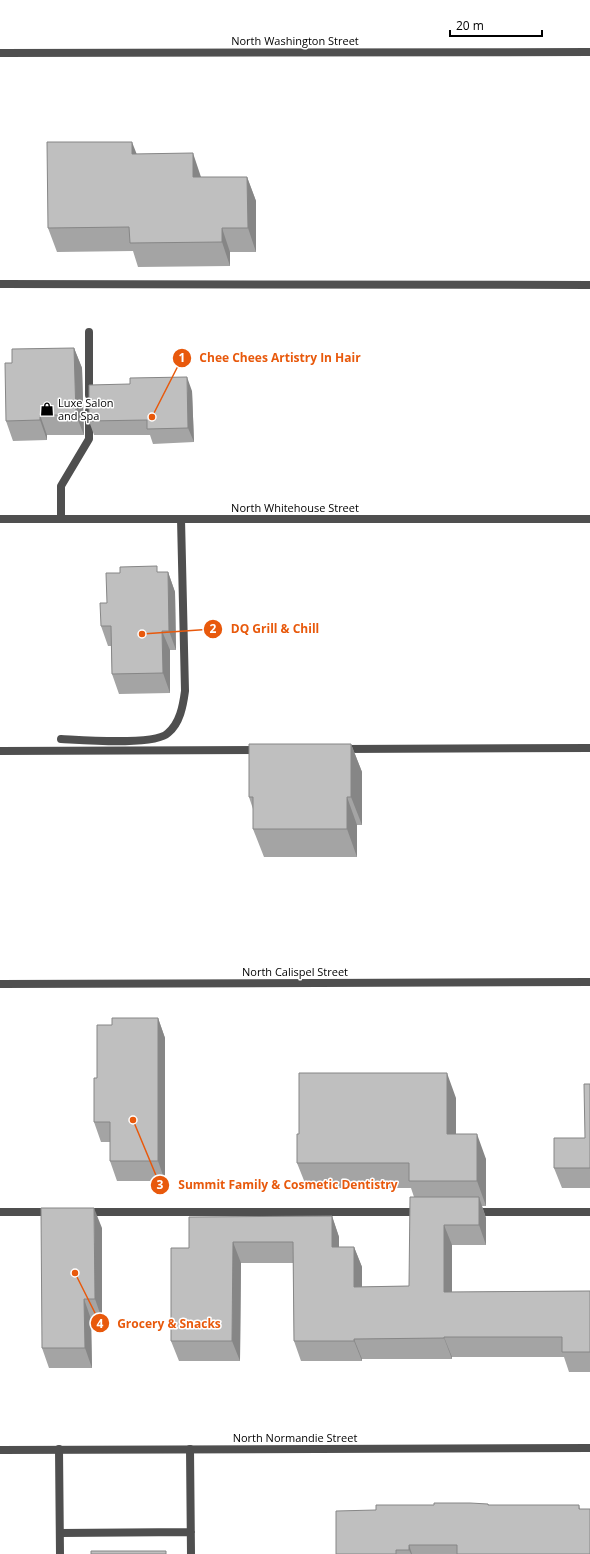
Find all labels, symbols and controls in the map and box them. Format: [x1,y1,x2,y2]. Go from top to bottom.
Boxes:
scale bar [450,12,542,38]
text: 20 m [456,17,484,34]
street label: North Washington Street [231,33,359,48]
callout: Chee Chees Artistry In Hair [172,346,369,370]
text: 1 [179,349,185,366]
text: Chee Chees Artistry In Hair [199,349,361,366]
place label: Luxe Salon and Spa [58,395,114,423]
shop icon: Luxe Salon and Spa [39,401,55,417]
street label: North Whitehouse Street [231,500,359,515]
callout: DQ Grill & Chill [203,617,327,641]
text: 2 [210,620,217,637]
text: DQ Grill & Chill [231,620,319,637]
street label: North Calispel Street [242,964,348,979]
callout: Summit Family & Cosmetic Dentistry [150,1173,406,1197]
text: 3 [157,1176,164,1193]
text: Summit Family & Cosmetic Dentistry [178,1176,398,1193]
callout: Grocery & Snacks [90,1311,229,1335]
text: 4 [97,1315,104,1332]
text: Grocery & Snacks [117,1315,221,1332]
street label: North Normandie Street [233,1430,357,1445]

